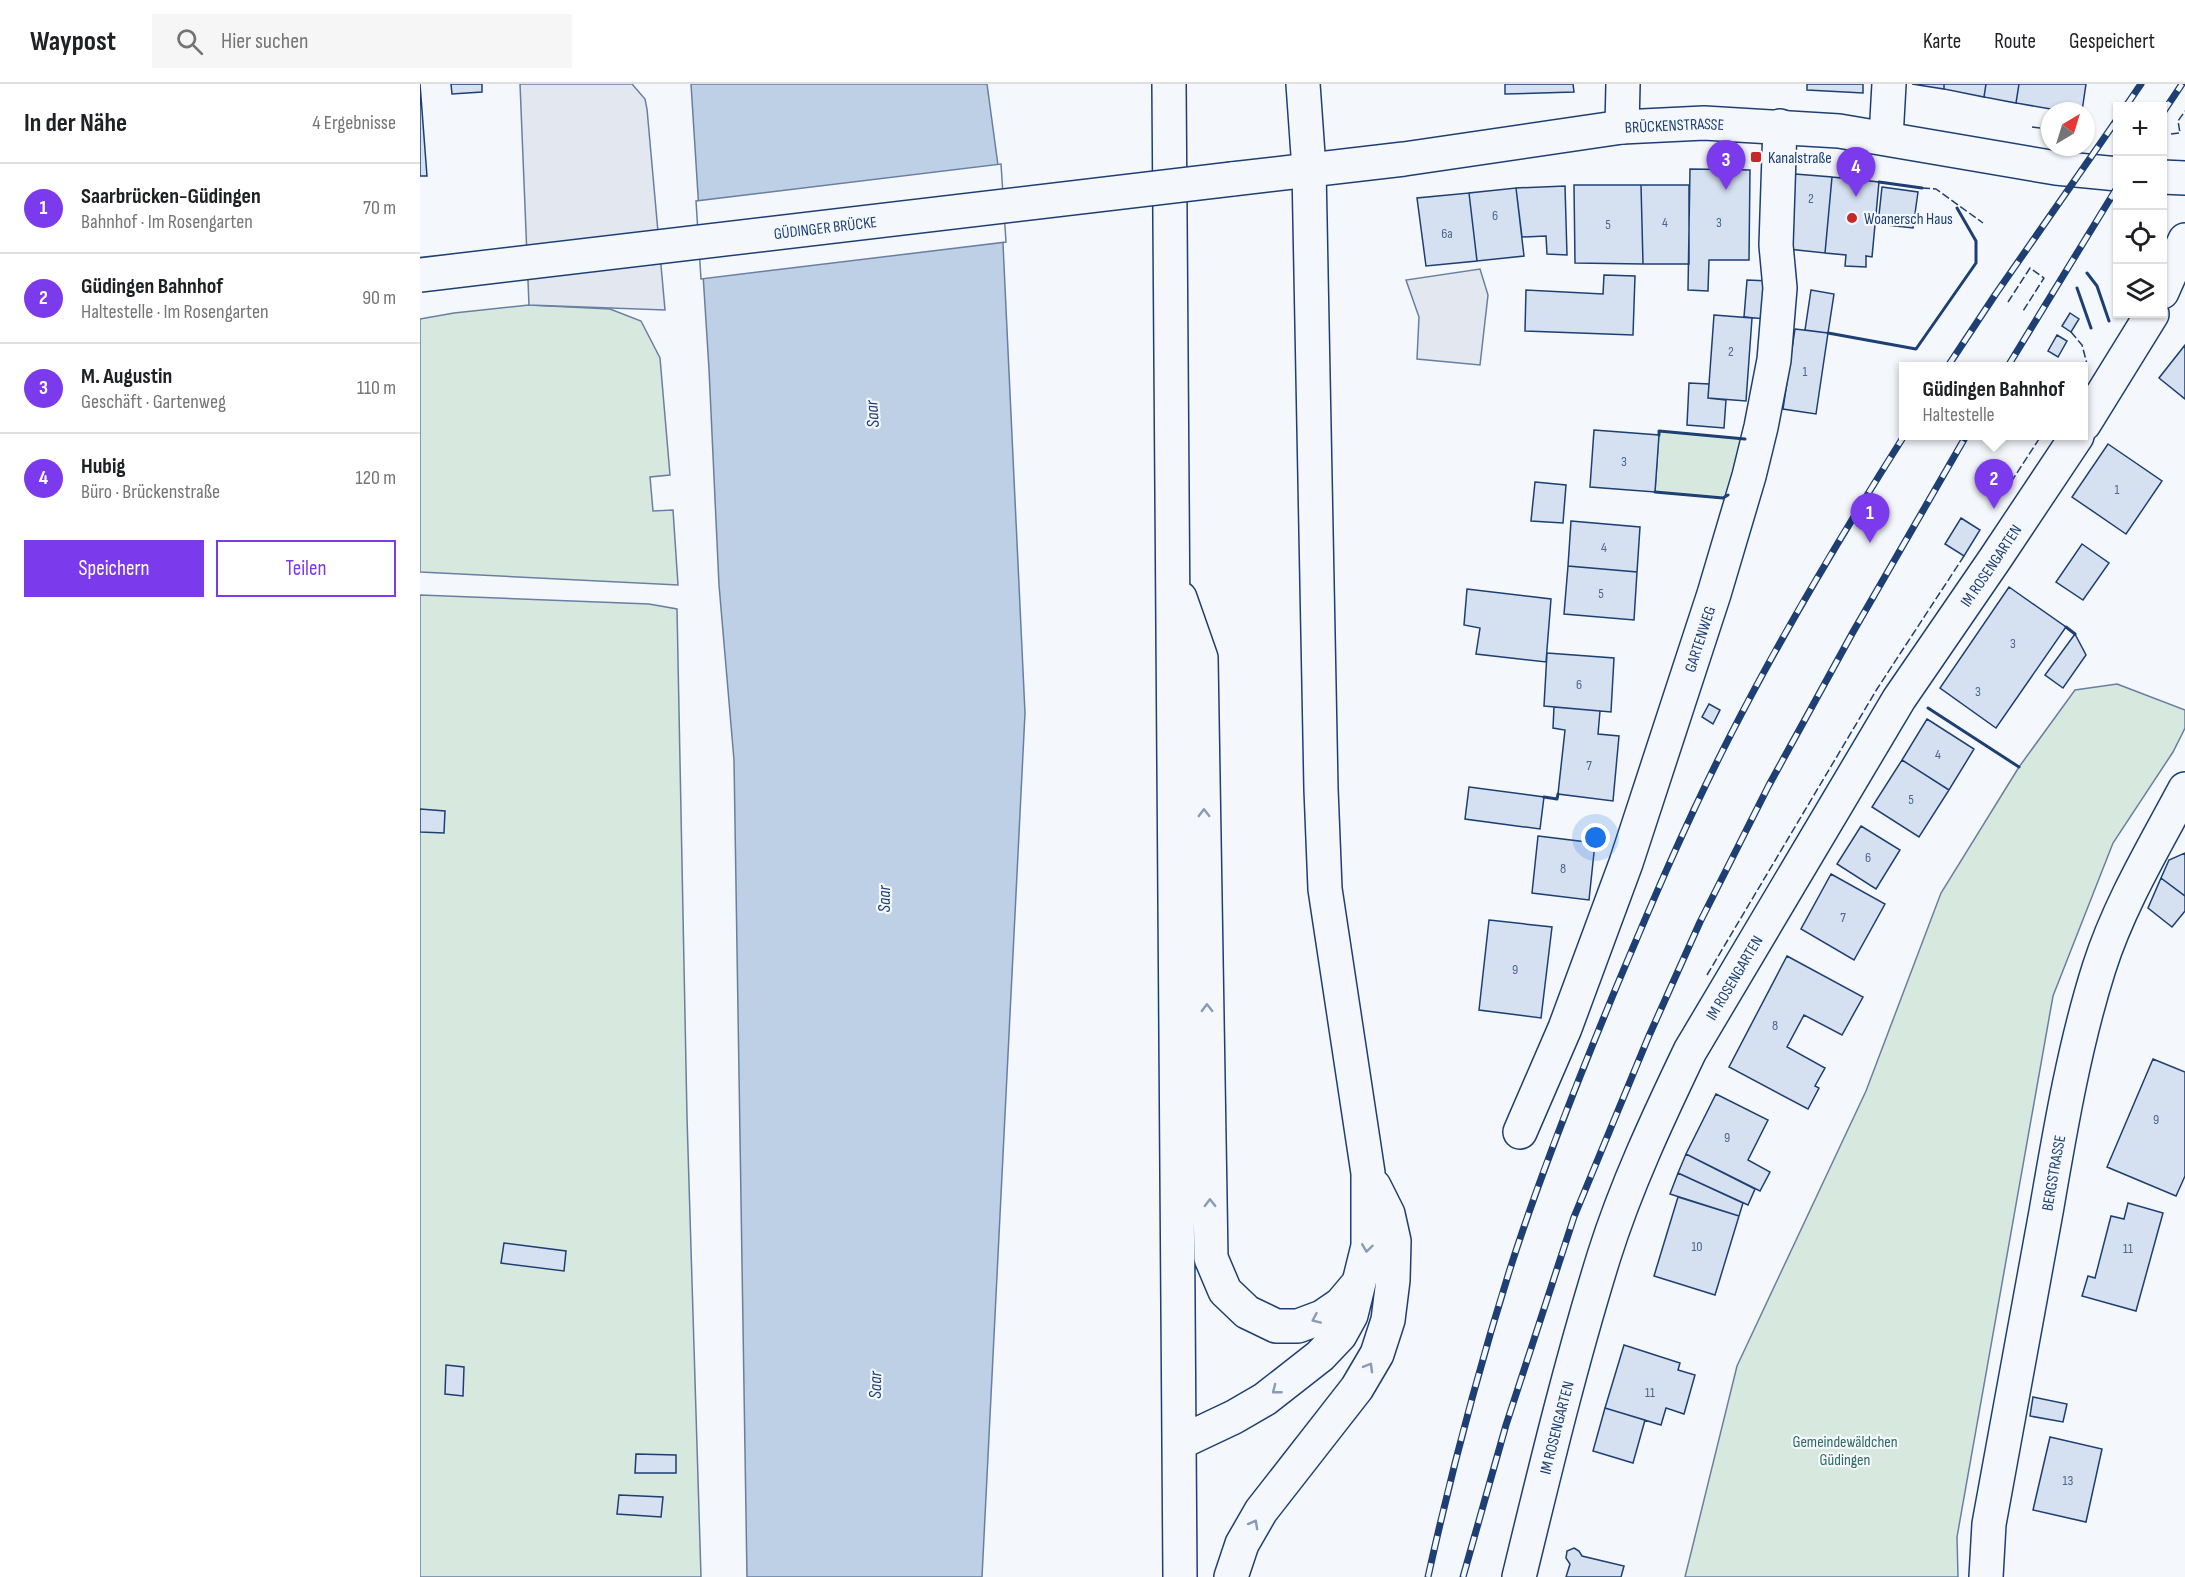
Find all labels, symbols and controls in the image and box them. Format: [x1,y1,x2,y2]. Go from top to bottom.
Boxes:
search box [152,14,572,68]
text: Waypost [30,25,116,58]
icon: search [173,25,206,58]
text: Hier suchen [221,28,308,55]
text: Karte [1923,29,1961,54]
text: Route [1994,29,2036,54]
text: Gespeichert [2069,29,2155,54]
north arrow [2041,102,2095,156]
map controls [2113,102,2167,318]
button: + [2113,102,2167,156]
text: In der Nähe [24,108,127,139]
text: 4 Ergebnisse [312,111,396,135]
street label: BRÜCKENSTRASSE [1624,115,1725,138]
pin: 3 [1706,141,1746,190]
pin: 4 [1836,147,1876,197]
place label: Kanalstraße [1768,149,1832,168]
marker: Kanalstraße [1749,150,1763,164]
button: − [2113,156,2167,210]
text: Saarbrücken-Güdingen [81,183,261,210]
house number: 2 [1808,190,1814,207]
text: 1 [40,196,47,220]
text: 70 m [363,196,396,220]
house number: 6 [1492,207,1498,224]
text: Bahnhof · Im Rosengarten [81,210,253,234]
place label: Woanersch Haus [1864,210,1953,229]
button: locate [2113,210,2167,264]
marker: Woanersch Haus [1845,211,1859,225]
street label: GÜDINGER BRÜCKE [773,213,878,244]
house number: 4 [1662,214,1668,231]
house number: 3 [1716,214,1722,231]
house number: 5 [1605,216,1611,233]
house number: 6a [1441,225,1453,242]
button: layers [2113,264,2167,318]
text: Güdingen Bahnhof [81,273,223,300]
text: 2 [39,286,48,310]
text: 90 m [362,286,396,310]
text: Haltestelle · Im Rosengarten [81,300,269,324]
house number: 2 [1728,343,1734,360]
popup [1899,362,2088,440]
text: M. Augustin [81,363,172,390]
house number: 1 [1803,363,1808,380]
text: 3 [39,376,48,400]
text: 110 m [357,376,396,400]
text: Güdingen Bahnhof [1922,376,2065,403]
text: Geschäft · Gartenweg [81,390,226,414]
water label: Saar [861,399,884,428]
text: Haltestelle [1922,403,1995,427]
text: Hubig [81,453,126,480]
house number: 3 [1621,453,1627,470]
pin: 2 [1974,460,2014,509]
text: 4 [39,466,48,490]
text: 120 m [356,466,396,490]
text: Büro · Brückenstraße [81,480,220,504]
house number: 1 [2115,481,2120,498]
pin: 1 [1850,494,1890,543]
street label: IM ROSENGARTEN [1957,521,2026,611]
house number: 4 [1601,539,1607,556]
button: Speichern [24,540,204,597]
button: Teilen [216,540,396,597]
house number: 5 [1598,585,1604,602]
street label: GARTENWEG [1681,604,1720,675]
house number: 3 [2010,635,2016,652]
house number: 6 [1576,676,1582,693]
house number: 3 [1975,683,1981,700]
house number: 4 [1935,746,1941,763]
house number: 7 [1586,757,1592,774]
house number: 5 [1908,791,1914,808]
one-way arrow [1198,809,1210,818]
your location [1581,823,1610,852]
house number: 6 [1865,849,1871,866]
house number: 8 [1560,860,1566,877]
water label: Saar [874,884,895,913]
house number: 7 [1840,909,1846,926]
street label: IM ROSENGARTEN [1702,933,1767,1024]
house number: 9 [1512,961,1518,978]
one-way arrow [1201,1004,1213,1013]
house number: 8 [1772,1017,1778,1034]
house number: 9 [2153,1111,2159,1128]
house number: 9 [1724,1129,1730,1146]
street label: BERGSTRASSE [2038,1134,2070,1212]
one-way arrow [1204,1199,1216,1208]
house number: 10 [1691,1238,1703,1255]
house number: 11 [2123,1240,2133,1257]
one-way arrow [1361,1244,1373,1253]
one-way arrow [1312,1311,1323,1323]
one-way arrow [1362,1363,1374,1373]
water label: Saar [865,1370,886,1399]
street label: IM ROSENGARTEN [1537,1379,1579,1476]
one-way arrow [1272,1383,1283,1394]
house number: 11 [1645,1384,1655,1401]
park label: Gemeindewäldchen Güdingen [1792,1433,1898,1470]
house number: 13 [2063,1472,2074,1489]
one-way arrow [1247,1519,1258,1530]

